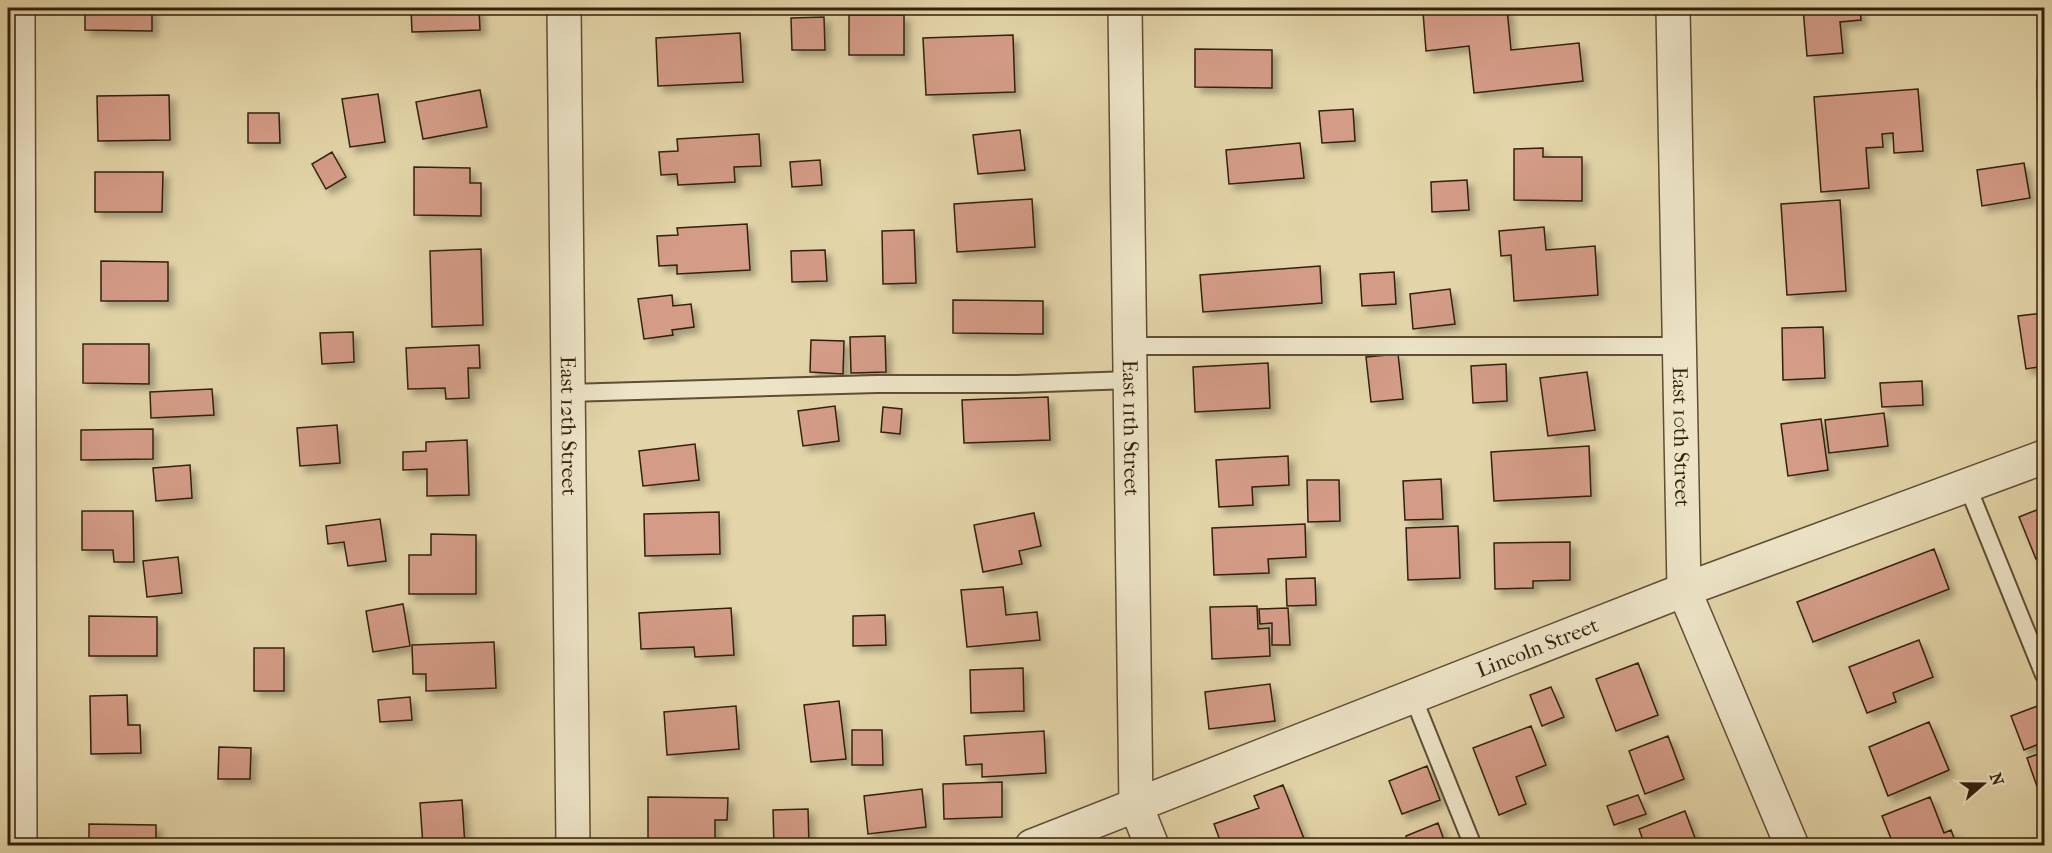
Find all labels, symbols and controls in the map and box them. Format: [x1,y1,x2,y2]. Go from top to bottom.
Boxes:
street label: East 12th Street [556,356,581,497]
street label: East 11th Street [1118,360,1144,497]
street label: East 10th Street [1668,366,1694,508]
street label: Lincoln Street [1473,613,1602,682]
north arrow [1953,754,2013,814]
text: N [1986,770,2008,789]

